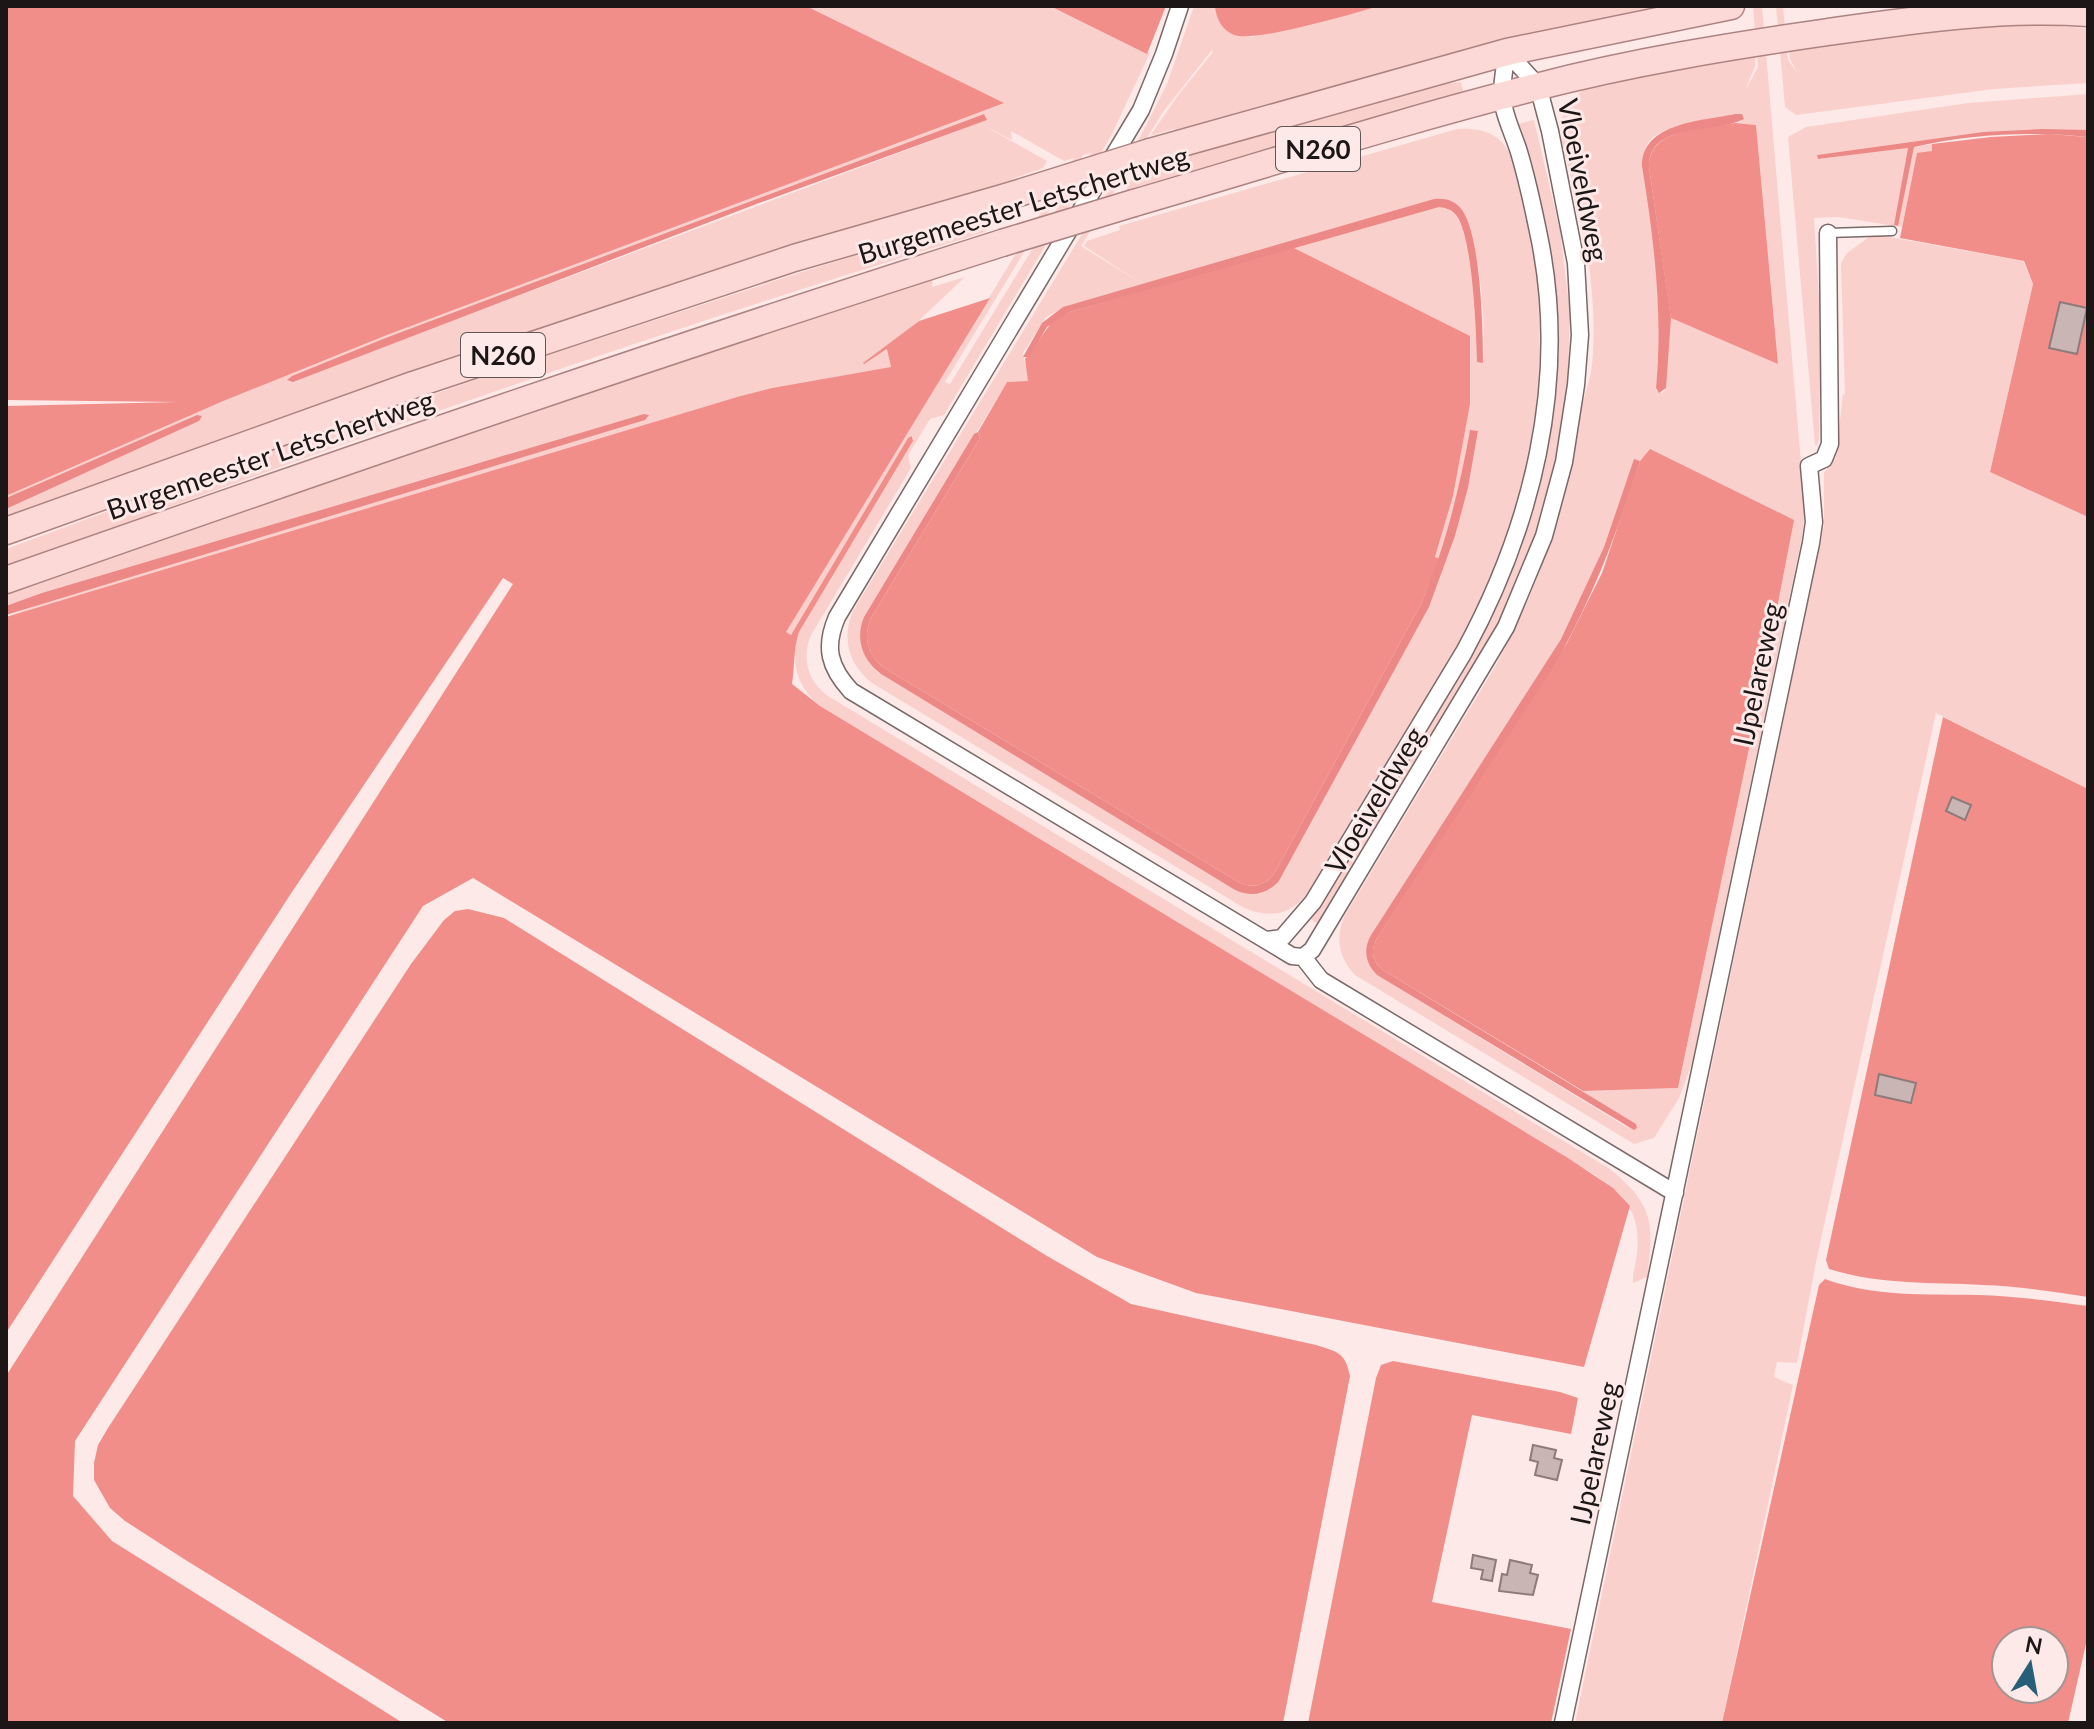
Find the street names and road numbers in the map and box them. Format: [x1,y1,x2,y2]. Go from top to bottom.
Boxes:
street label: Vloeiveldweg [1552,96,1616,264]
road number: N260 [1276,127,1360,171]
street label: Burgemeester Letschertweg [854,137,1192,271]
road number: N260 [461,333,545,377]
street label: Burgemeester Letschertweg [102,382,438,526]
street label: IJpelareweg [1725,599,1789,749]
street label: Vloeiveldweg [1317,720,1431,880]
street label: IJpelareweg [1562,1378,1626,1528]

